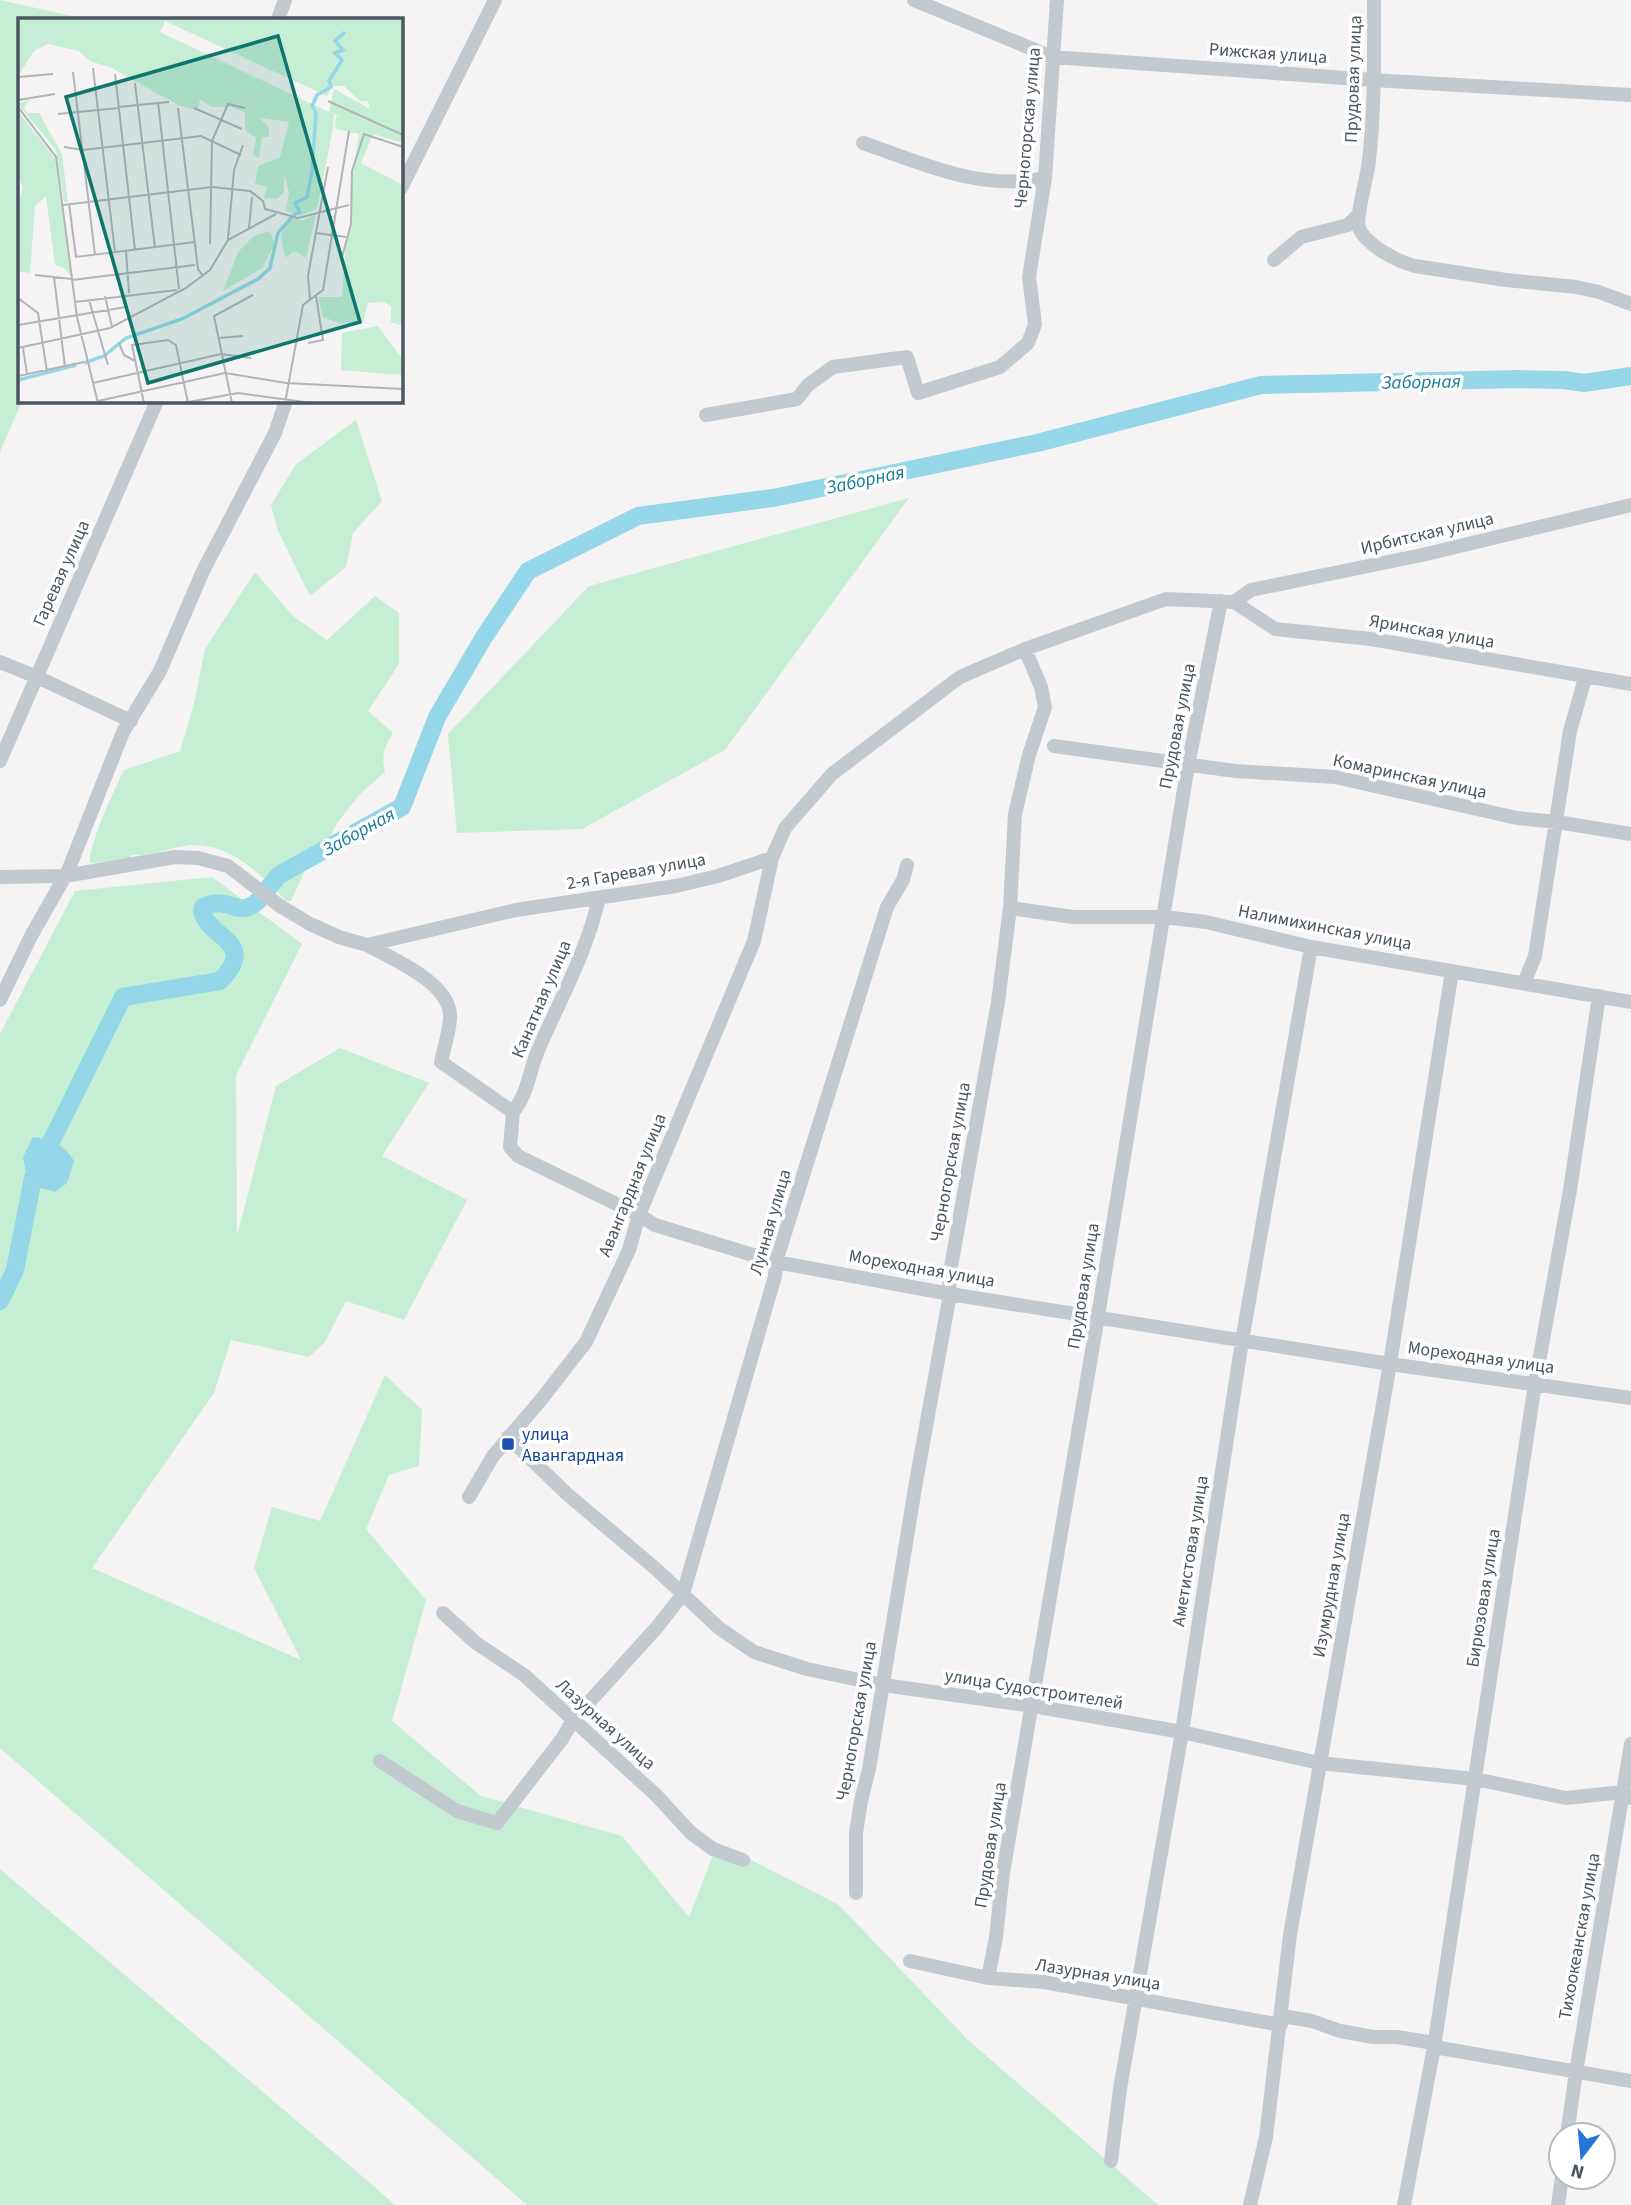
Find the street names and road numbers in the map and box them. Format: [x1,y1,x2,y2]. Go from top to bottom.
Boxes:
street label: Прудовая улица [1339,15,1368,143]
street label: Рижская улица [1208,37,1328,70]
street label: Черногорская улица [1008,46,1047,210]
street label: Ирбитская улица [1358,506,1496,561]
street label: Гаревая улица [27,516,96,630]
street label: Яринская улица [1367,608,1497,655]
street label: Прудовая улица [1153,661,1202,791]
street label: Комаринская улица [1331,748,1489,805]
street label: 2-я Гаревая улица [565,847,708,896]
street label: Налимихинская улица [1236,898,1414,957]
street label: Канатная улица [505,936,578,1062]
street label: Черногорская улица [924,1080,977,1244]
street label: Авангардная улица [592,1110,673,1261]
street label: Лунная улица [743,1166,798,1278]
street label: Прудовая улица [1061,1221,1106,1351]
street label: Мореходная улица [847,1243,997,1294]
street label: Мореходная улица [1406,1335,1556,1380]
street label: Аметистовая улица [1166,1474,1215,1628]
street label: Изумрудная улица [1306,1511,1357,1660]
street label: Бирюзовая улица [1460,1527,1507,1669]
street label: Черногорская улица [830,1639,883,1803]
street label: улица Судостроителей [943,1663,1125,1716]
street label: Лазурная улица [550,1673,661,1776]
street label: Прудовая улица [968,1780,1013,1910]
street label: Тихоокеанская улица [1553,1851,1606,2021]
street label: Лазурная улица [1034,1952,1162,1997]

